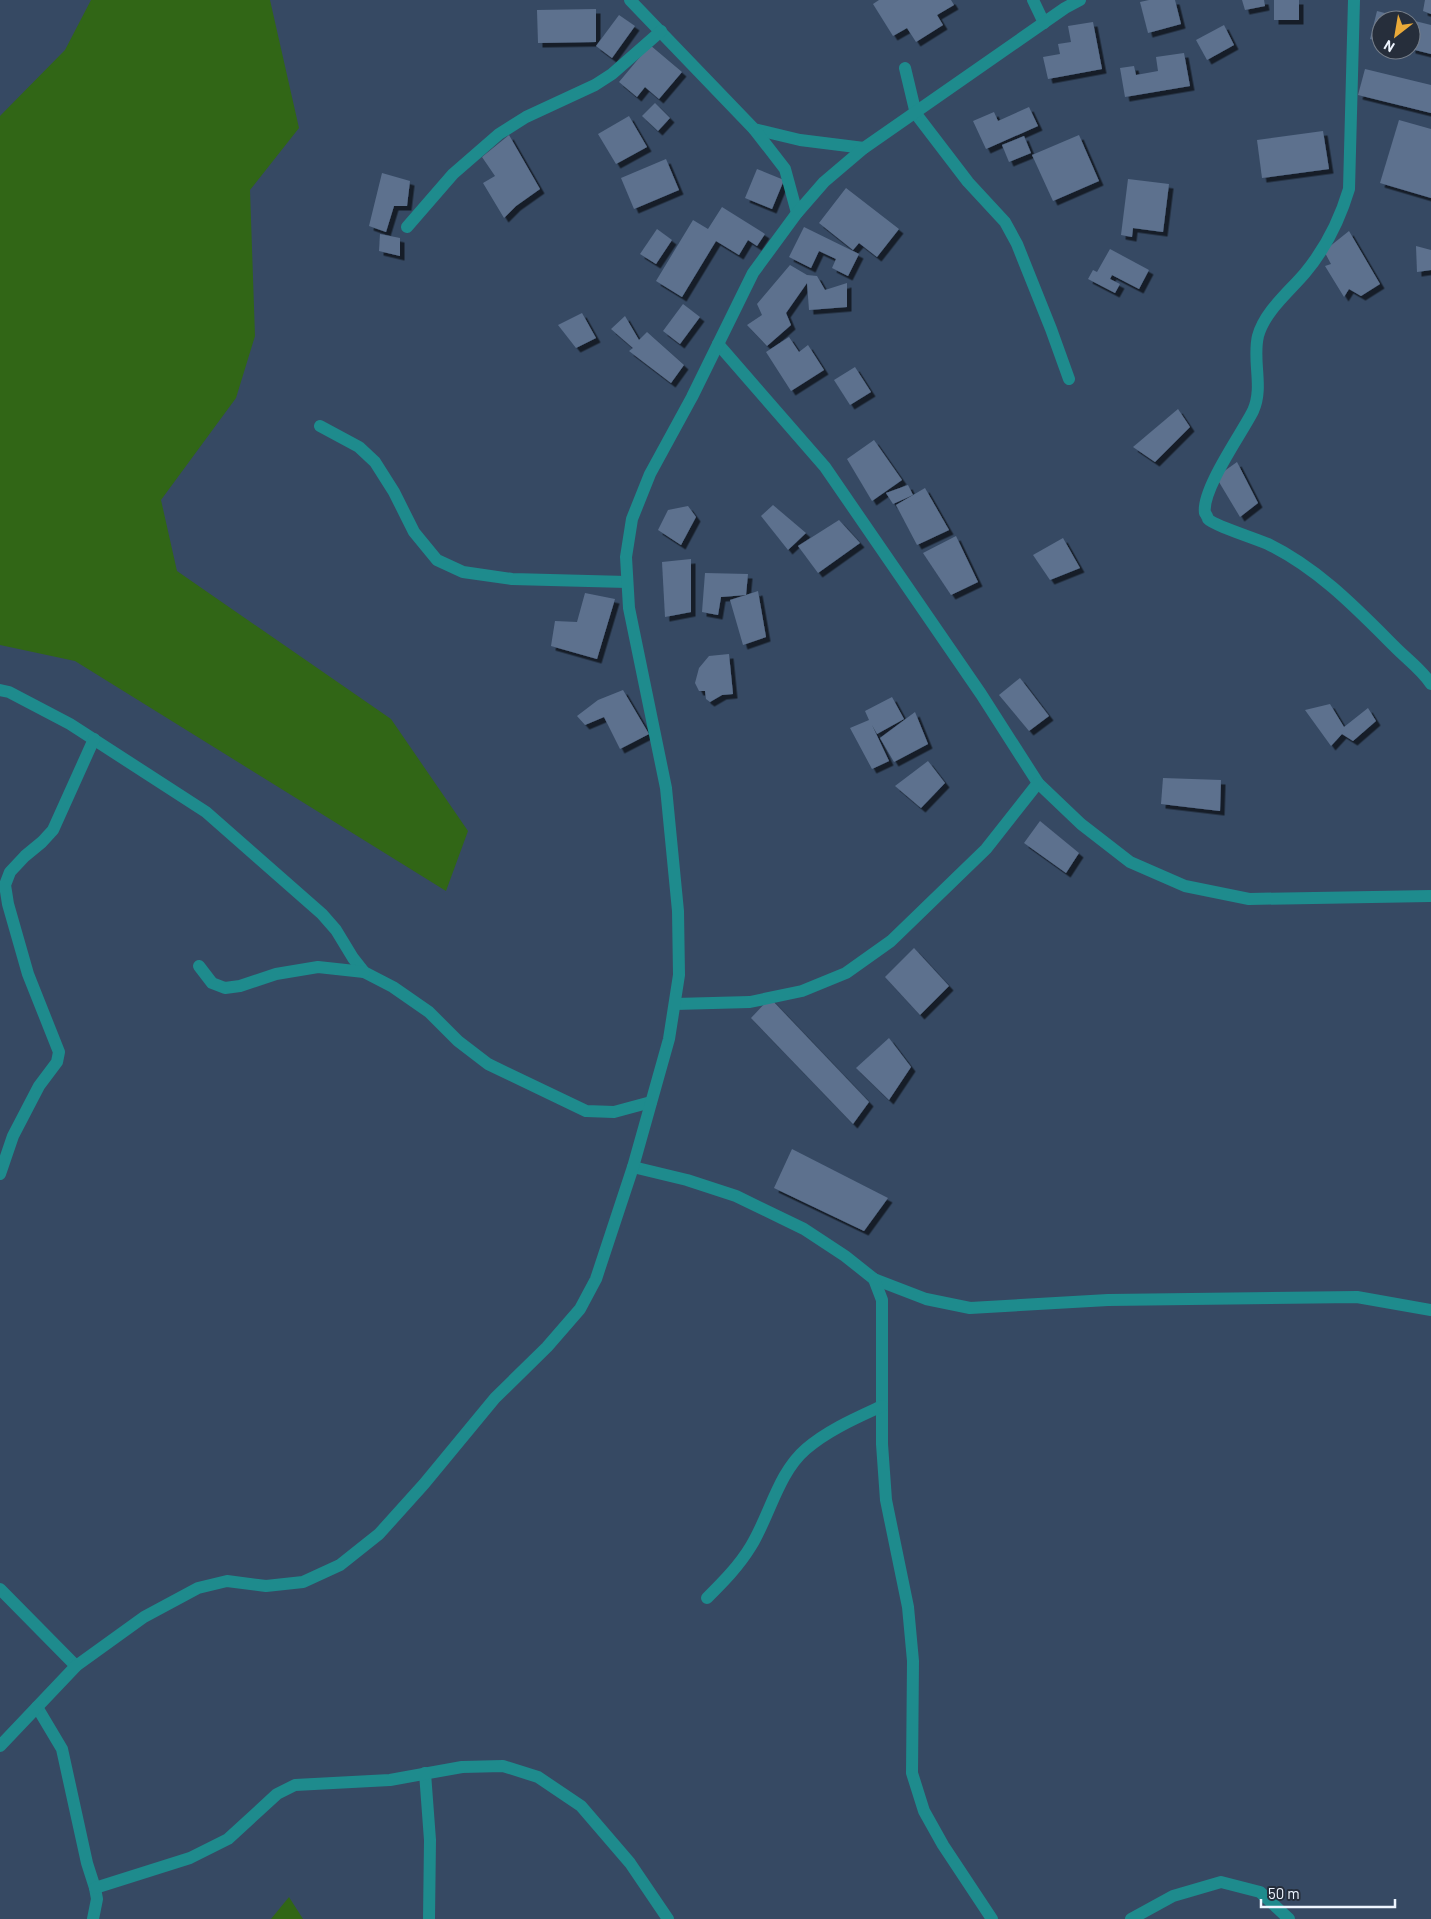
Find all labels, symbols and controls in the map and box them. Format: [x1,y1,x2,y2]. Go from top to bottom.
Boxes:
north arrow [1371,10,1421,60]
text: N [1381,37,1397,56]
scale bar [1261,1876,1395,1908]
text: 50 m [1268,1884,1300,1902]

